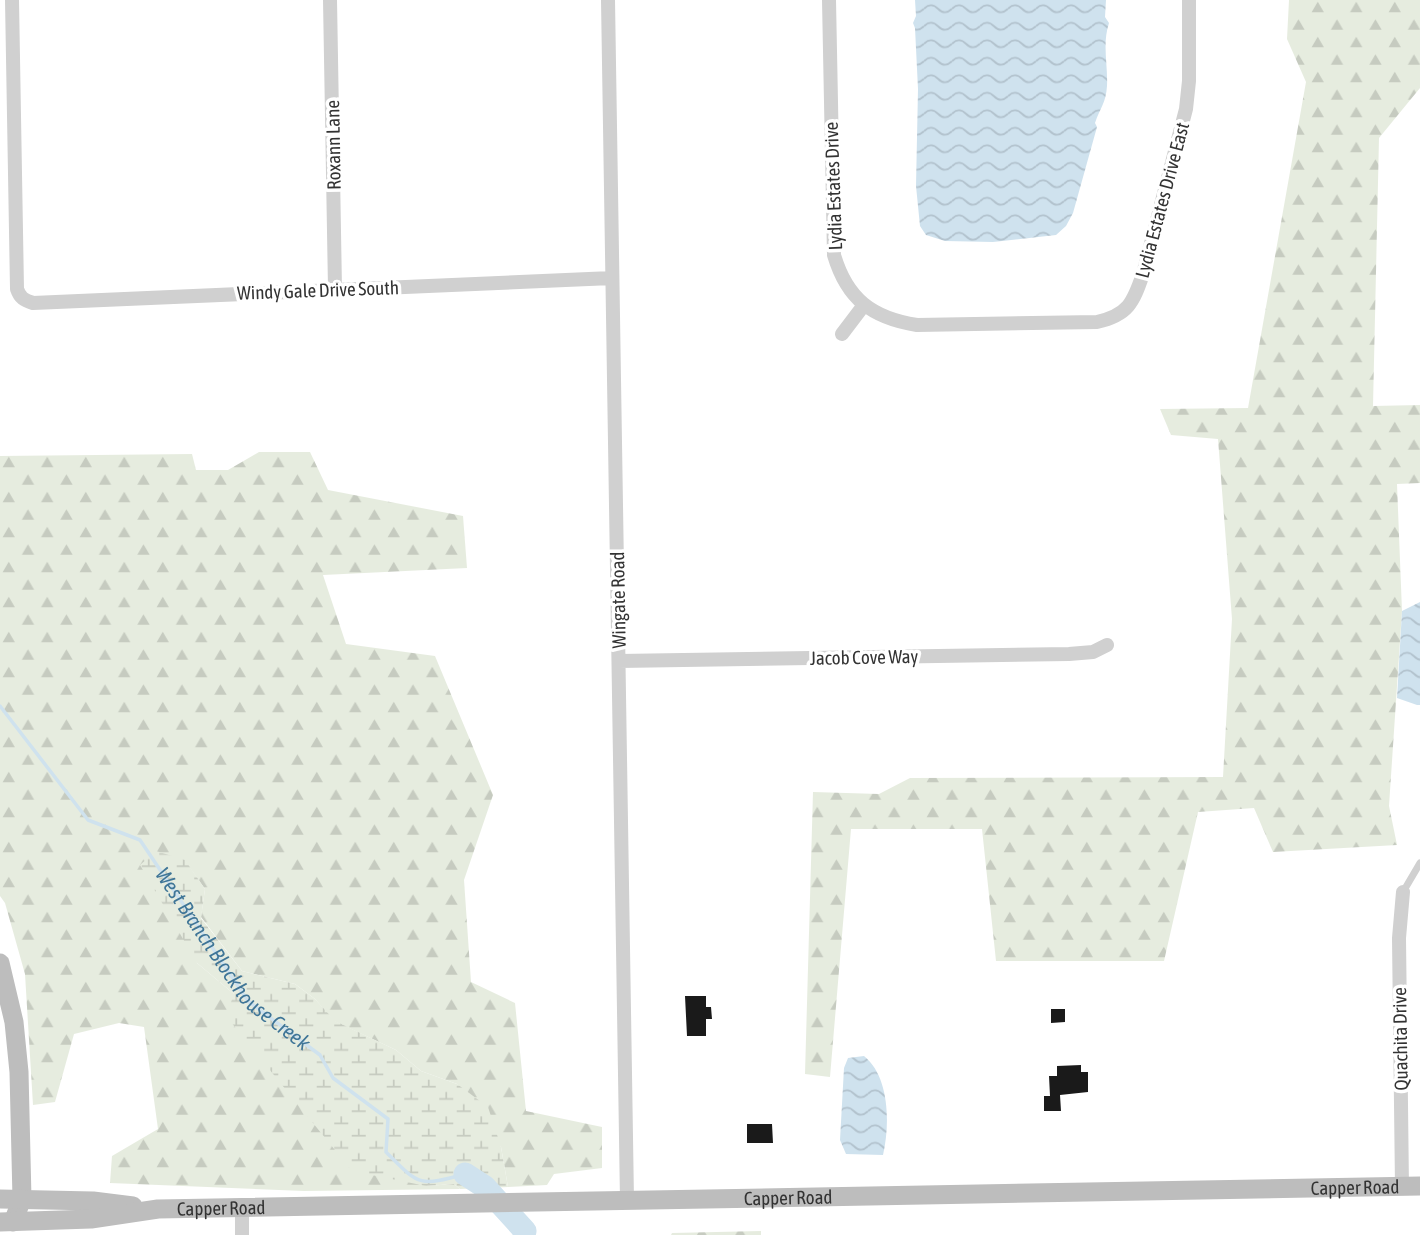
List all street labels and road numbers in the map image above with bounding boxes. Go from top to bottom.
street label: Roxann Lane [321,100,345,190]
street label: Lydia Estates Drive East [1131,120,1193,280]
street label: Lydia Estates Drive [820,121,846,251]
street label: Windy Gale Drive South [237,276,399,304]
street label: Wingate Road [606,551,630,649]
street label: Jacob Cove Way [810,645,919,669]
street label: Quachita Drive [1388,987,1412,1091]
street label: Capper Road [1311,1175,1400,1199]
street label: Capper Road [744,1186,833,1209]
street label: Capper Road [177,1196,266,1220]

